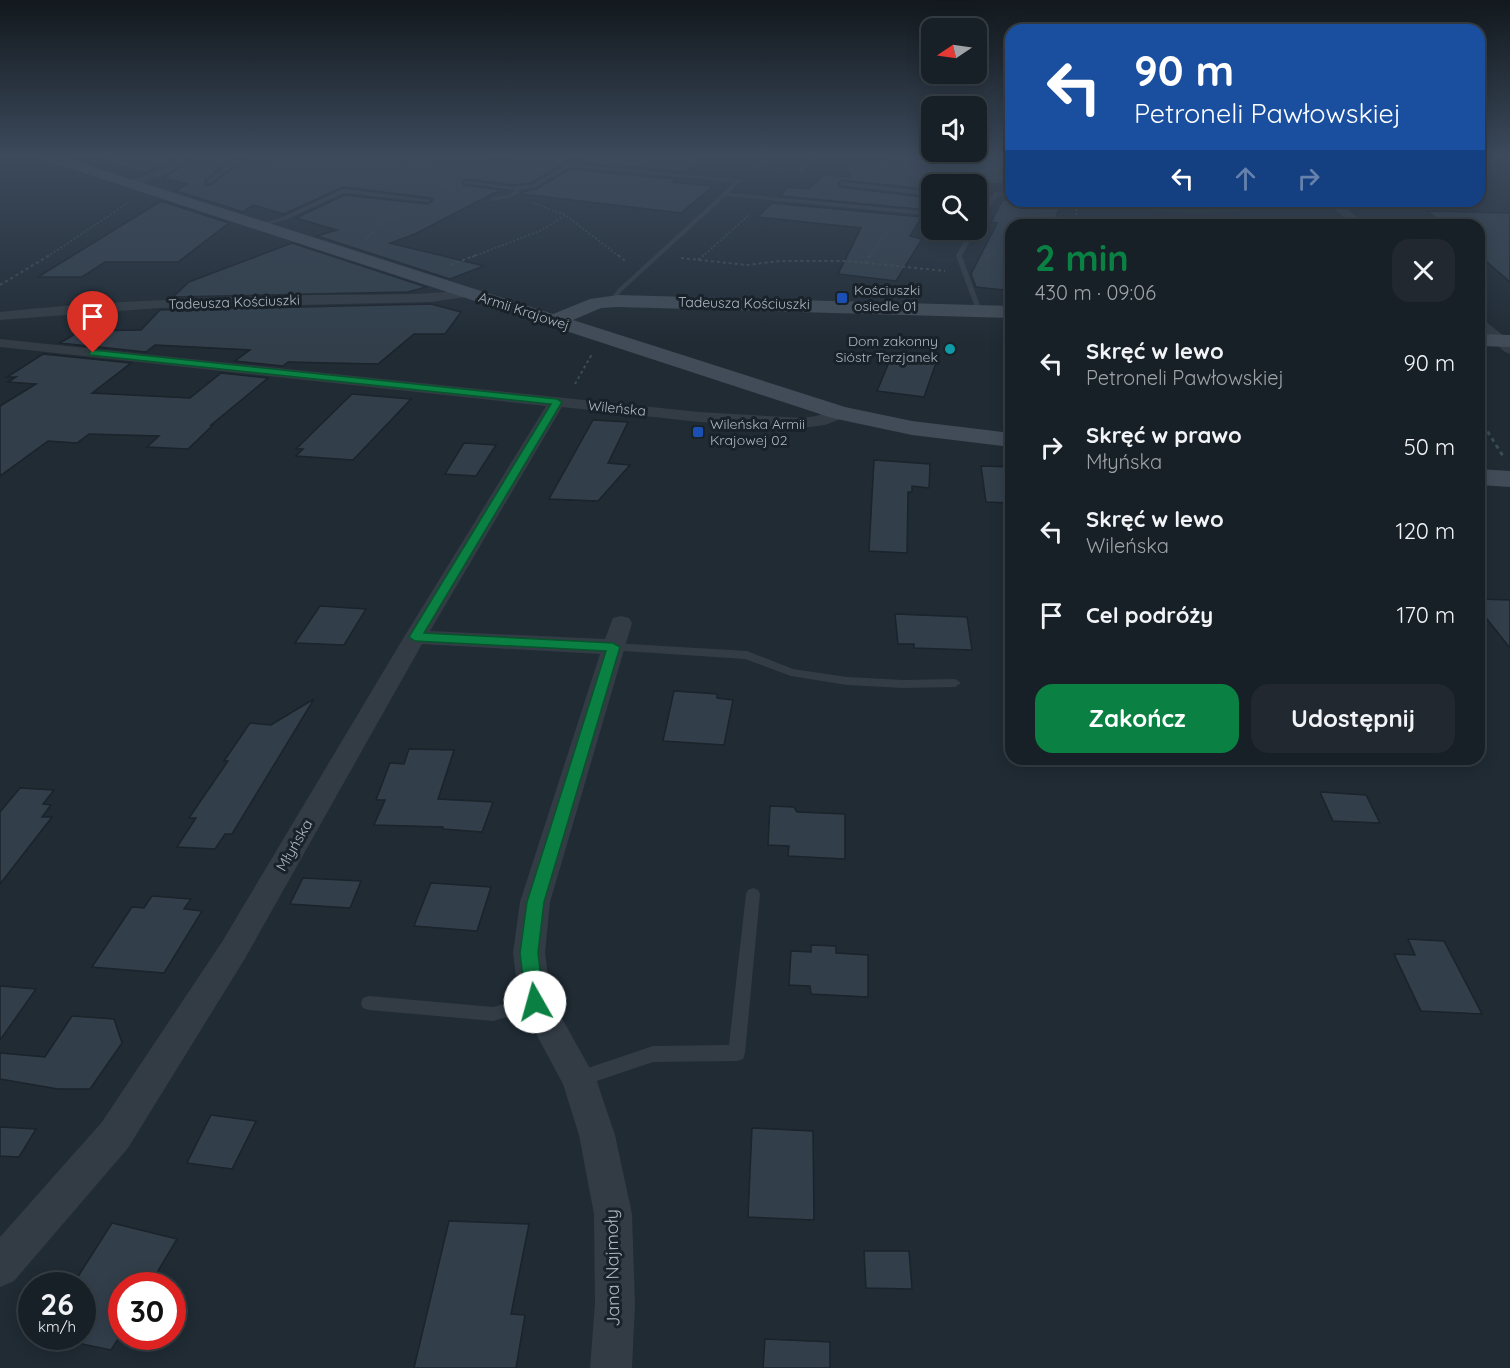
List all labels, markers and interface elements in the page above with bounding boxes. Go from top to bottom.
north arrow [921,18,987,84]
map controls [921,18,987,240]
text: 90 m [1134,44,1234,97]
icon: left [1035,48,1113,126]
button: sound [921,96,987,162]
text: Petroneli Pawłowskiej [1134,96,1401,130]
icon: left [1166,162,1199,195]
icon: ahead [1229,162,1262,195]
icon: right [1292,162,1325,195]
button: search [921,174,987,240]
text: 2 min [1035,235,1129,280]
button: close [1392,239,1455,302]
text: 430 m · 09:06 [1035,280,1156,305]
place label: Kościuszki osiedle 01 [854,281,920,315]
street label: Armii Krajowej [476,288,572,334]
pin [67,291,118,353]
street label: Tadeusza Kościuszki [168,291,300,313]
marker: Kościuszki osiedle 01 [835,291,849,305]
street label: Tadeusza Kościuszki [678,293,810,313]
icon: arrive [76,300,109,333]
place label: Dom zakonny Sióstr Terzjanek [836,332,938,366]
text: Skręć w lewo [1086,337,1224,365]
marker: Dom zakonny Sióstr Terzjanek [943,342,957,356]
icon: left [1035,347,1068,380]
text: 90 m [1404,349,1455,377]
text: Petroneli Pawłowskiej [1086,365,1284,390]
street label: Wileńska [587,396,647,420]
place label: Wileńska Armii Krajowej 02 [710,415,805,449]
text: Skręć w prawo [1086,421,1242,449]
marker: Wileńska Armii Krajowej 02 [691,425,705,439]
icon: right [1035,431,1068,464]
text: 50 m [1404,433,1455,461]
text: Młyńska [1086,449,1162,474]
text: Skręć w lewo [1086,505,1224,533]
icon: left [1035,515,1068,548]
text: 120 m [1396,517,1455,545]
text: Wileńska [1086,533,1169,558]
icon: arrive [1035,599,1068,632]
text: Cel podróży [1086,601,1213,629]
text: 170 m [1396,601,1455,629]
button: Zakończ [1035,684,1239,753]
button: Udostępnij [1251,684,1455,753]
street label: Młyńska [271,816,317,874]
position arrow [503,970,567,1034]
street label: Jana Najmoły [599,1209,625,1327]
speed limit sign: 30 [108,1272,186,1350]
text: 26 [40,1285,74,1323]
text: km/h [38,1317,76,1336]

